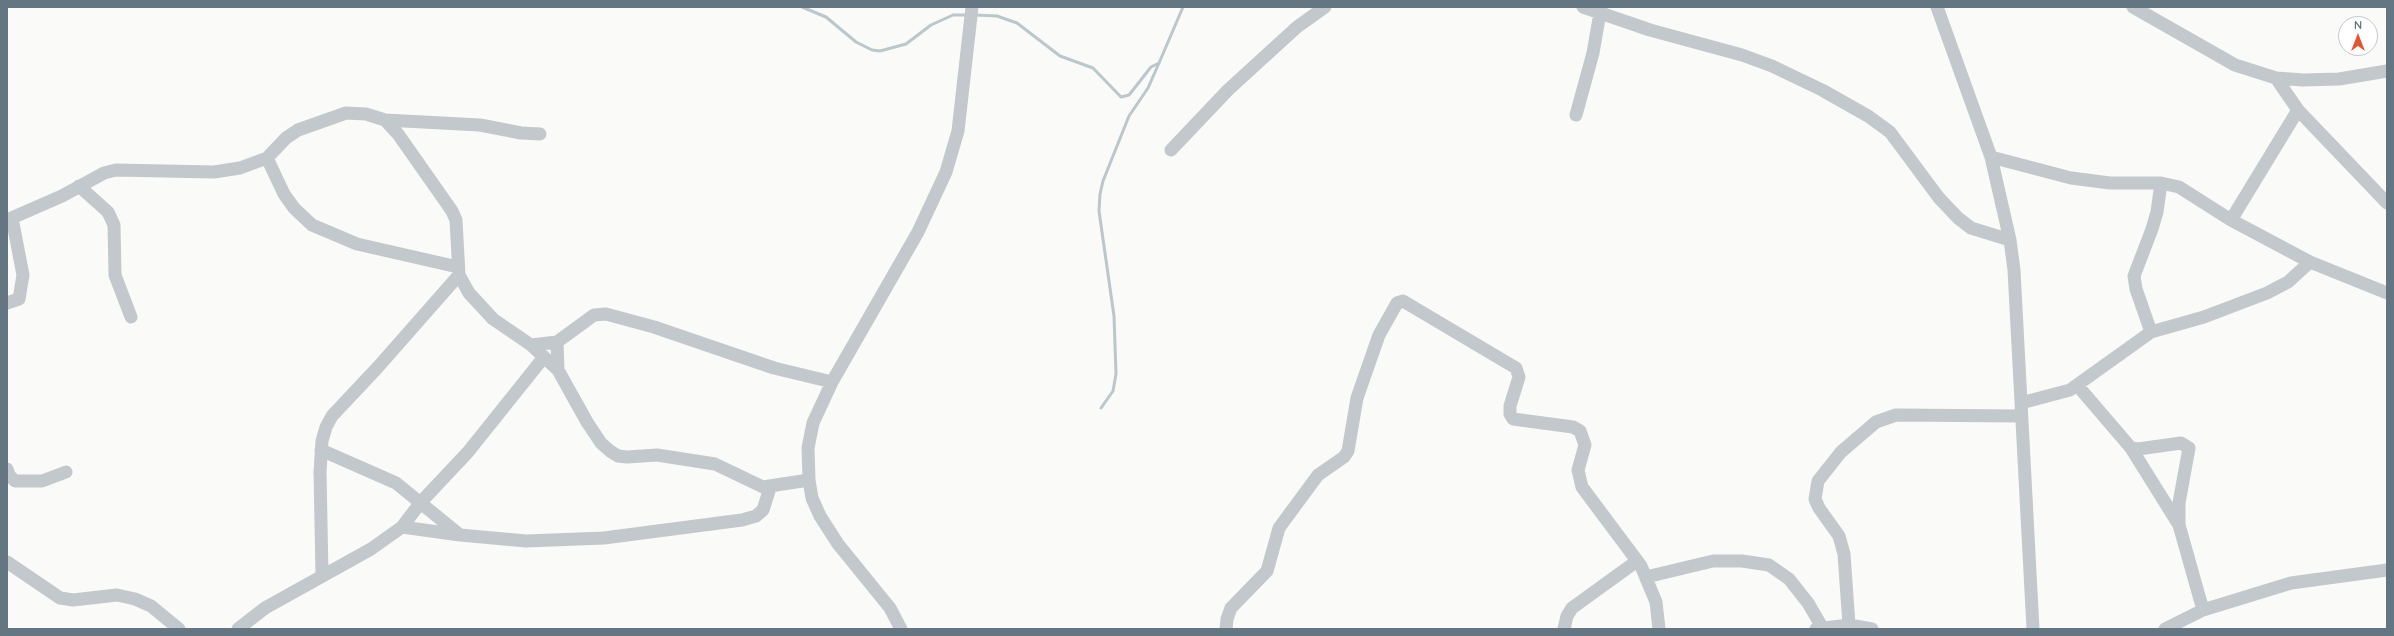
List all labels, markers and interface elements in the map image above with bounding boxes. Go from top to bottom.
north arrow [2338,16,2378,56]
text: N [2354,18,2362,32]

